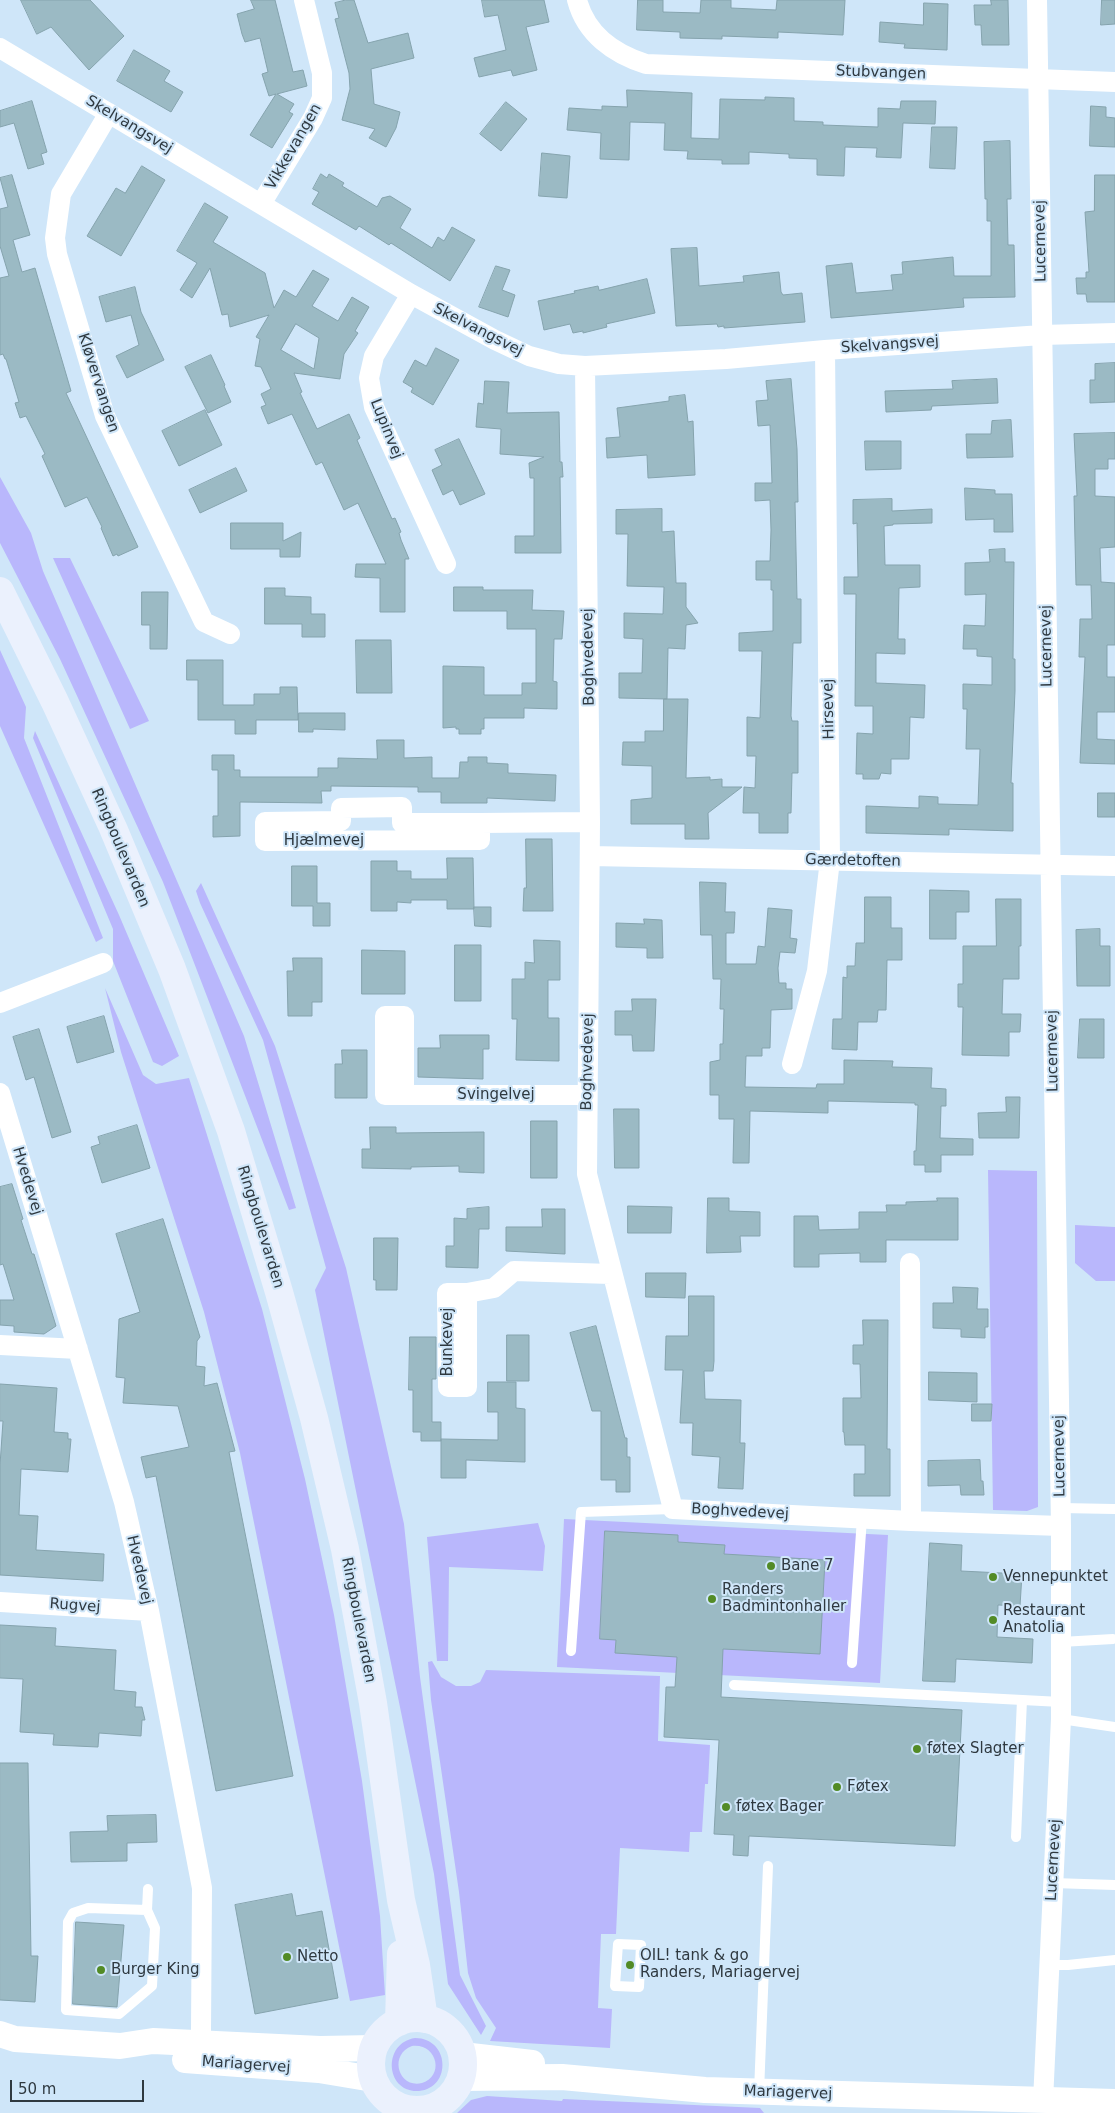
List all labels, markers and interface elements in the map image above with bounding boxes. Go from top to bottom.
street label: Stubvangen [836,62,926,84]
street label: Skelvangsvej [82,92,176,158]
street label: Vikkevangen [262,101,326,193]
street label: Lucernevej [1031,200,1051,282]
street label: Skelvangsvej [430,300,526,360]
street label: Kløvervangen [73,331,123,435]
street label: Skelvangsvej [840,333,940,357]
street label: Lupinvej [366,396,406,462]
street label: Lucernevej [1037,605,1057,687]
street label: Boghvedevej [579,608,599,706]
street label: Hirsevej [819,678,839,740]
street label: Ringboulevarden [87,786,153,910]
street label: Hjælmevej [284,832,364,850]
street label: Gærdetoften [805,851,901,871]
street label: Lucernevej [1043,1010,1063,1092]
street label: Boghvedevej [578,1013,598,1111]
street label: Svingelvej [457,1086,535,1104]
street label: Hvedevej [8,1145,46,1217]
street label: Ringboulevarden [233,1163,287,1291]
street label: Bunkevej [439,1308,457,1376]
street label: Lucernevej [1050,1415,1070,1497]
street label: Boghvedevej [691,1500,789,1524]
street label: Hvedevej [122,1534,156,1606]
street label: Ringboulevarden [337,1556,379,1684]
place label: Bane 7 [781,1557,834,1575]
marker: Bane 7 [765,1560,777,1572]
place label: Vennepunktet [1003,1568,1108,1586]
marker: Vennepunktet [987,1571,999,1583]
place label: Randers Badmintonhaller [722,1581,846,1616]
marker: Randers Badmintonhaller [706,1593,718,1605]
street label: Rugvej [49,1595,101,1617]
place label: Restaurant Anatolia [1003,1602,1085,1637]
marker: Restaurant Anatolia [987,1614,999,1626]
place label: føtex Slagter [927,1740,1024,1758]
marker: føtex Slagter [911,1743,923,1755]
place label: Føtex [847,1778,889,1796]
marker: Føtex [831,1781,843,1793]
place label: føtex Bager [736,1798,823,1816]
marker: føtex Bager [720,1801,732,1813]
street label: Lucernevej [1043,1819,1065,1901]
place label: OIL! tank & go Randers, Mariagervej [640,1947,800,1982]
place label: Netto [297,1948,338,1966]
marker: Netto [281,1951,293,1963]
marker: OIL! tank & go Randers, Mariagervej [624,1959,636,1971]
place label: Burger King [111,1961,199,1979]
marker: Burger King [95,1964,107,1976]
street label: Mariagervej [201,2053,291,2077]
scale bar [12,2070,146,2102]
text: 50 m [18,2080,56,2098]
street label: Mariagervej [743,2082,833,2104]

